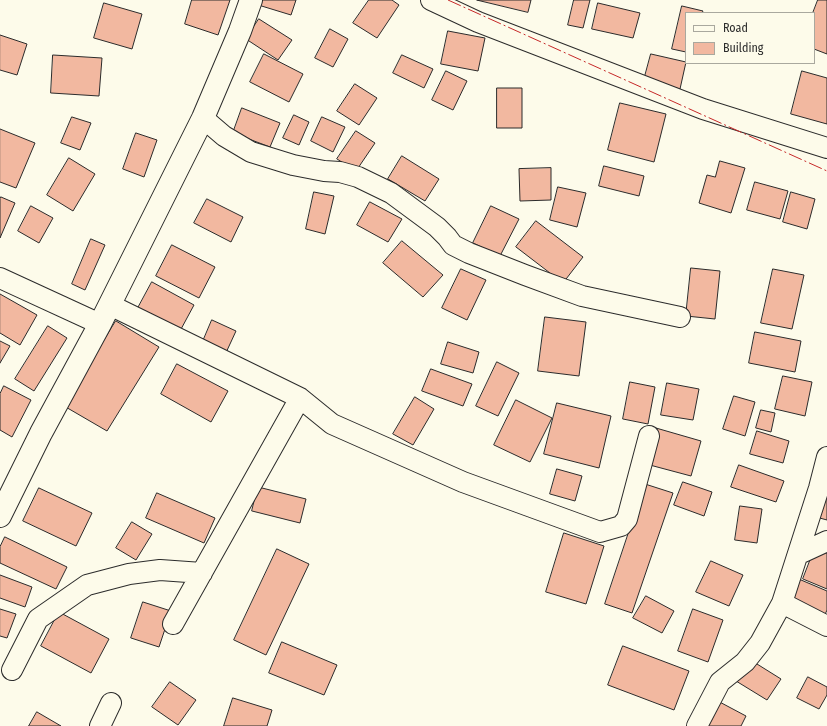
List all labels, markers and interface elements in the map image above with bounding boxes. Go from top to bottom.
legend [685,12,815,64]
text: Road [723,21,748,35]
text: Building [723,41,763,55]

